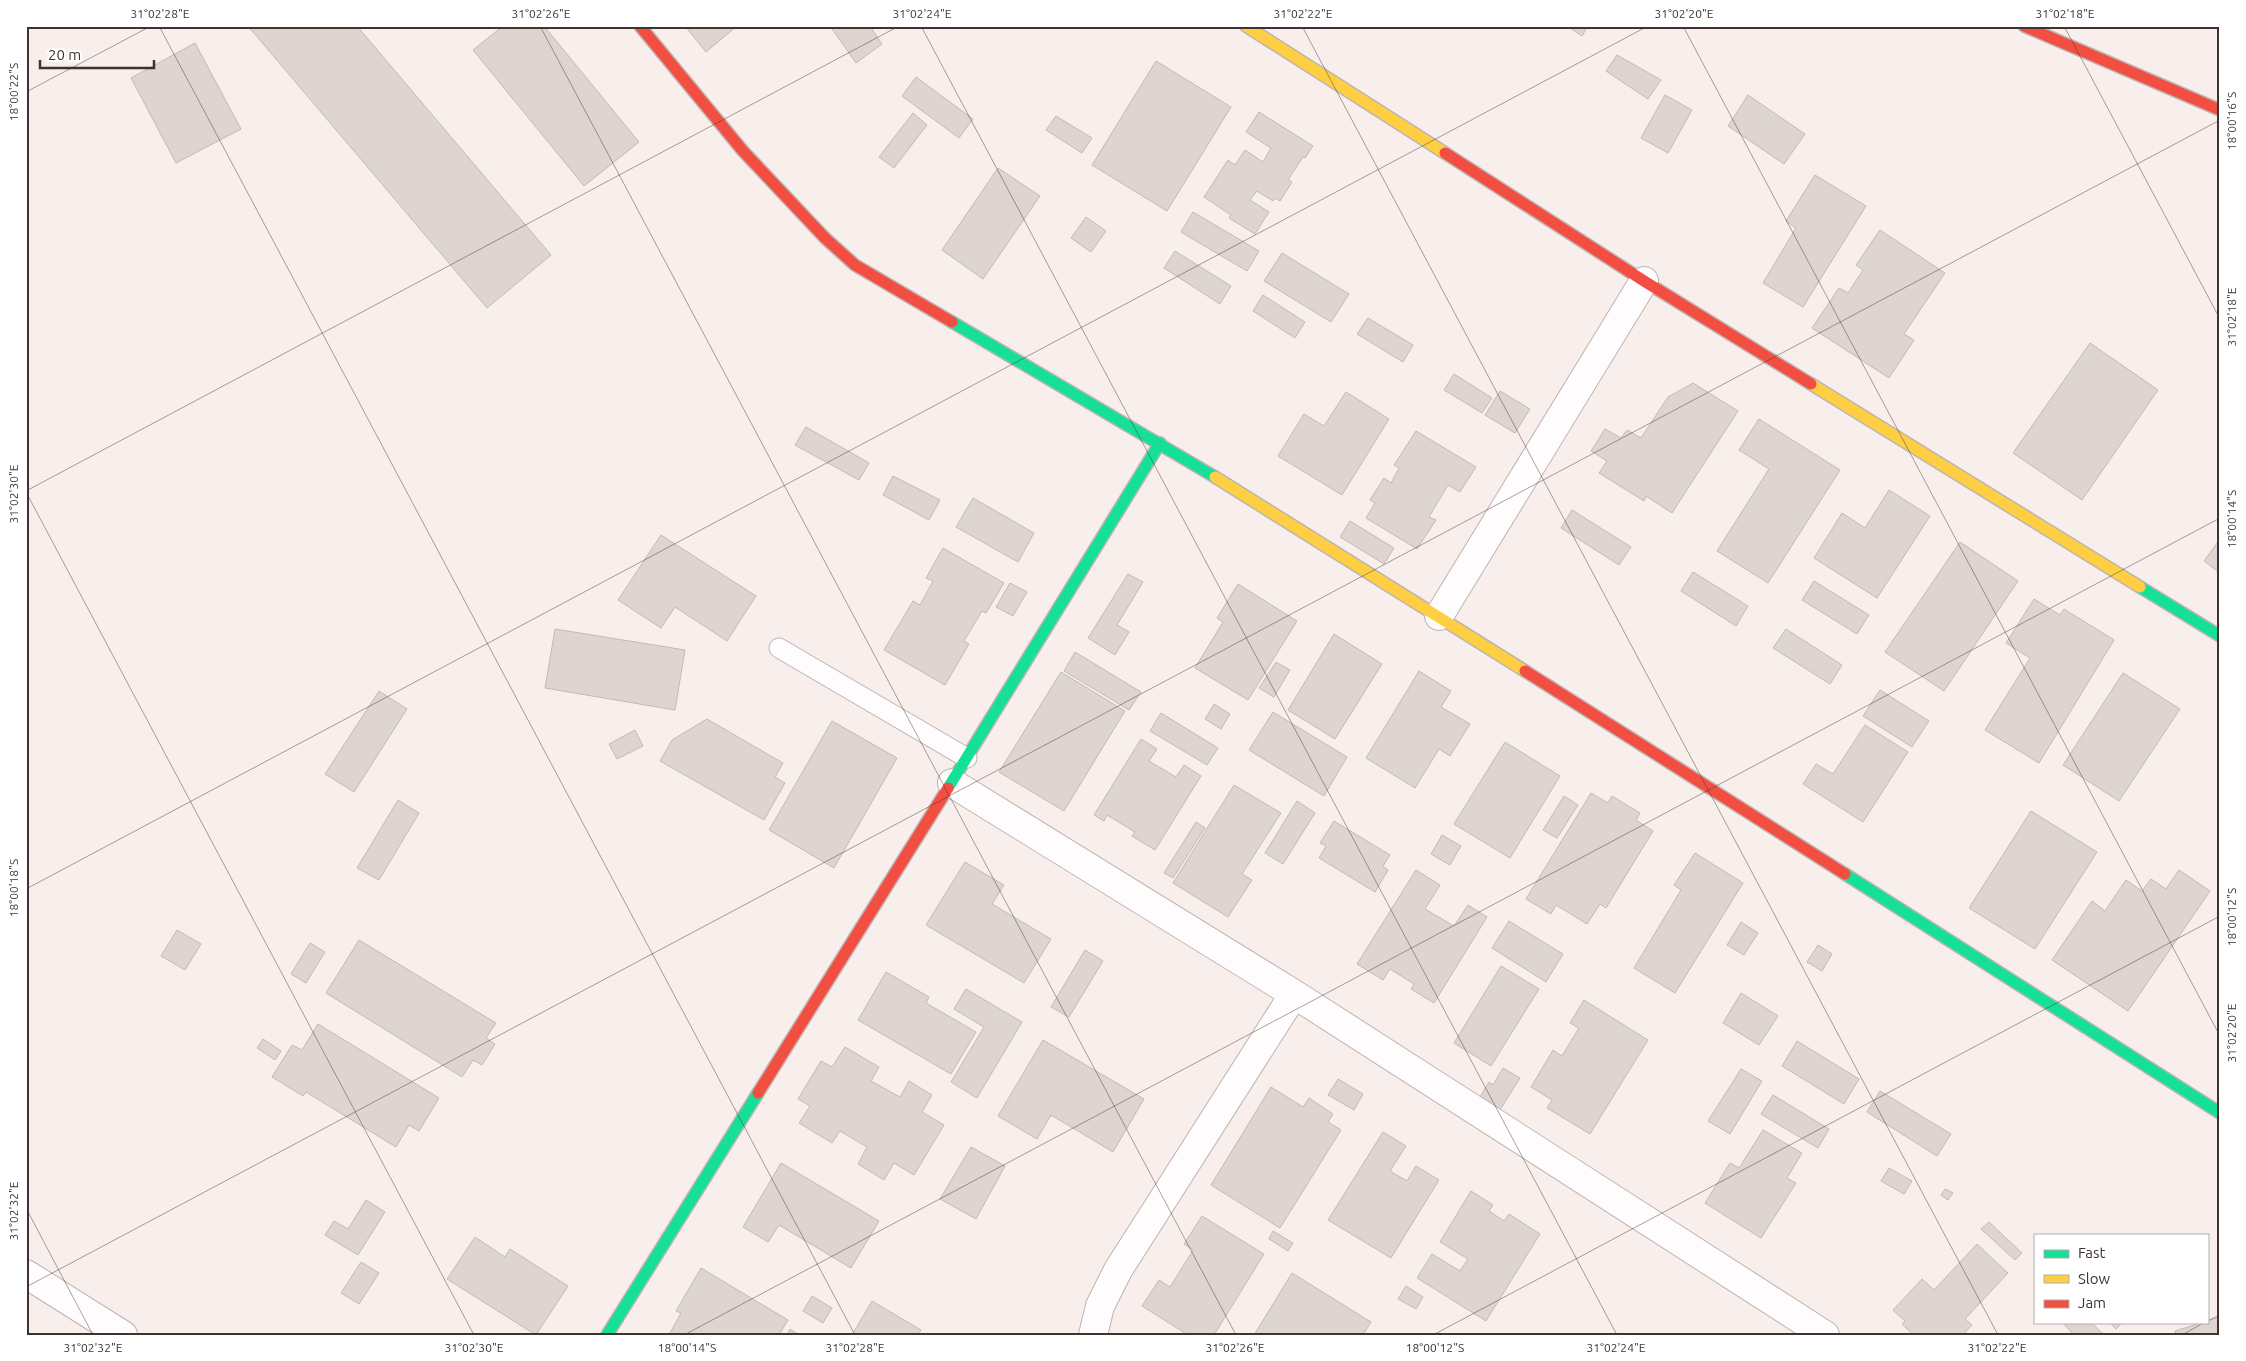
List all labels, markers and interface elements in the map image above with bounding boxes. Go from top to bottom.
text: 31°02'28"E [131,7,190,20]
text: 31°02'26"E [512,7,571,20]
text: 31°02'24"E [893,7,952,20]
text: 31°02'22"E [1274,7,1333,20]
text: 31°02'20"E [1655,7,1714,20]
text: 31°02'18"E [2036,7,2095,20]
scale bar [40,38,154,70]
text: 20 m [48,46,81,63]
text: 18°00'22"S [7,63,20,121]
text: 18°00'16"S [2225,92,2238,150]
text: 31°02'18"E [2225,287,2238,346]
text: 31°02'30"E [7,464,20,523]
text: 18°00'14"S [2225,490,2238,548]
text: 18°00'18"S [7,859,20,917]
text: 18°00'12"S [2225,888,2238,946]
text: 31°02'20"E [2225,1003,2238,1062]
text: 31°02'32"E [7,1181,20,1240]
legend [2034,1234,2208,1324]
text: Fast [2078,1244,2106,1261]
text: Slow [2078,1270,2111,1287]
text: Jam [2078,1294,2106,1311]
text: 31°02'32"E [64,1341,123,1354]
text: 31°02'30"E [445,1341,504,1354]
text: 18°00'14"S [658,1341,716,1354]
text: 31°02'28"E [826,1341,885,1354]
text: 31°02'26"E [1206,1341,1265,1354]
text: 18°00'12"S [1406,1341,1464,1354]
text: 31°02'24"E [1587,1341,1646,1354]
text: 31°02'22"E [1968,1341,2027,1354]

